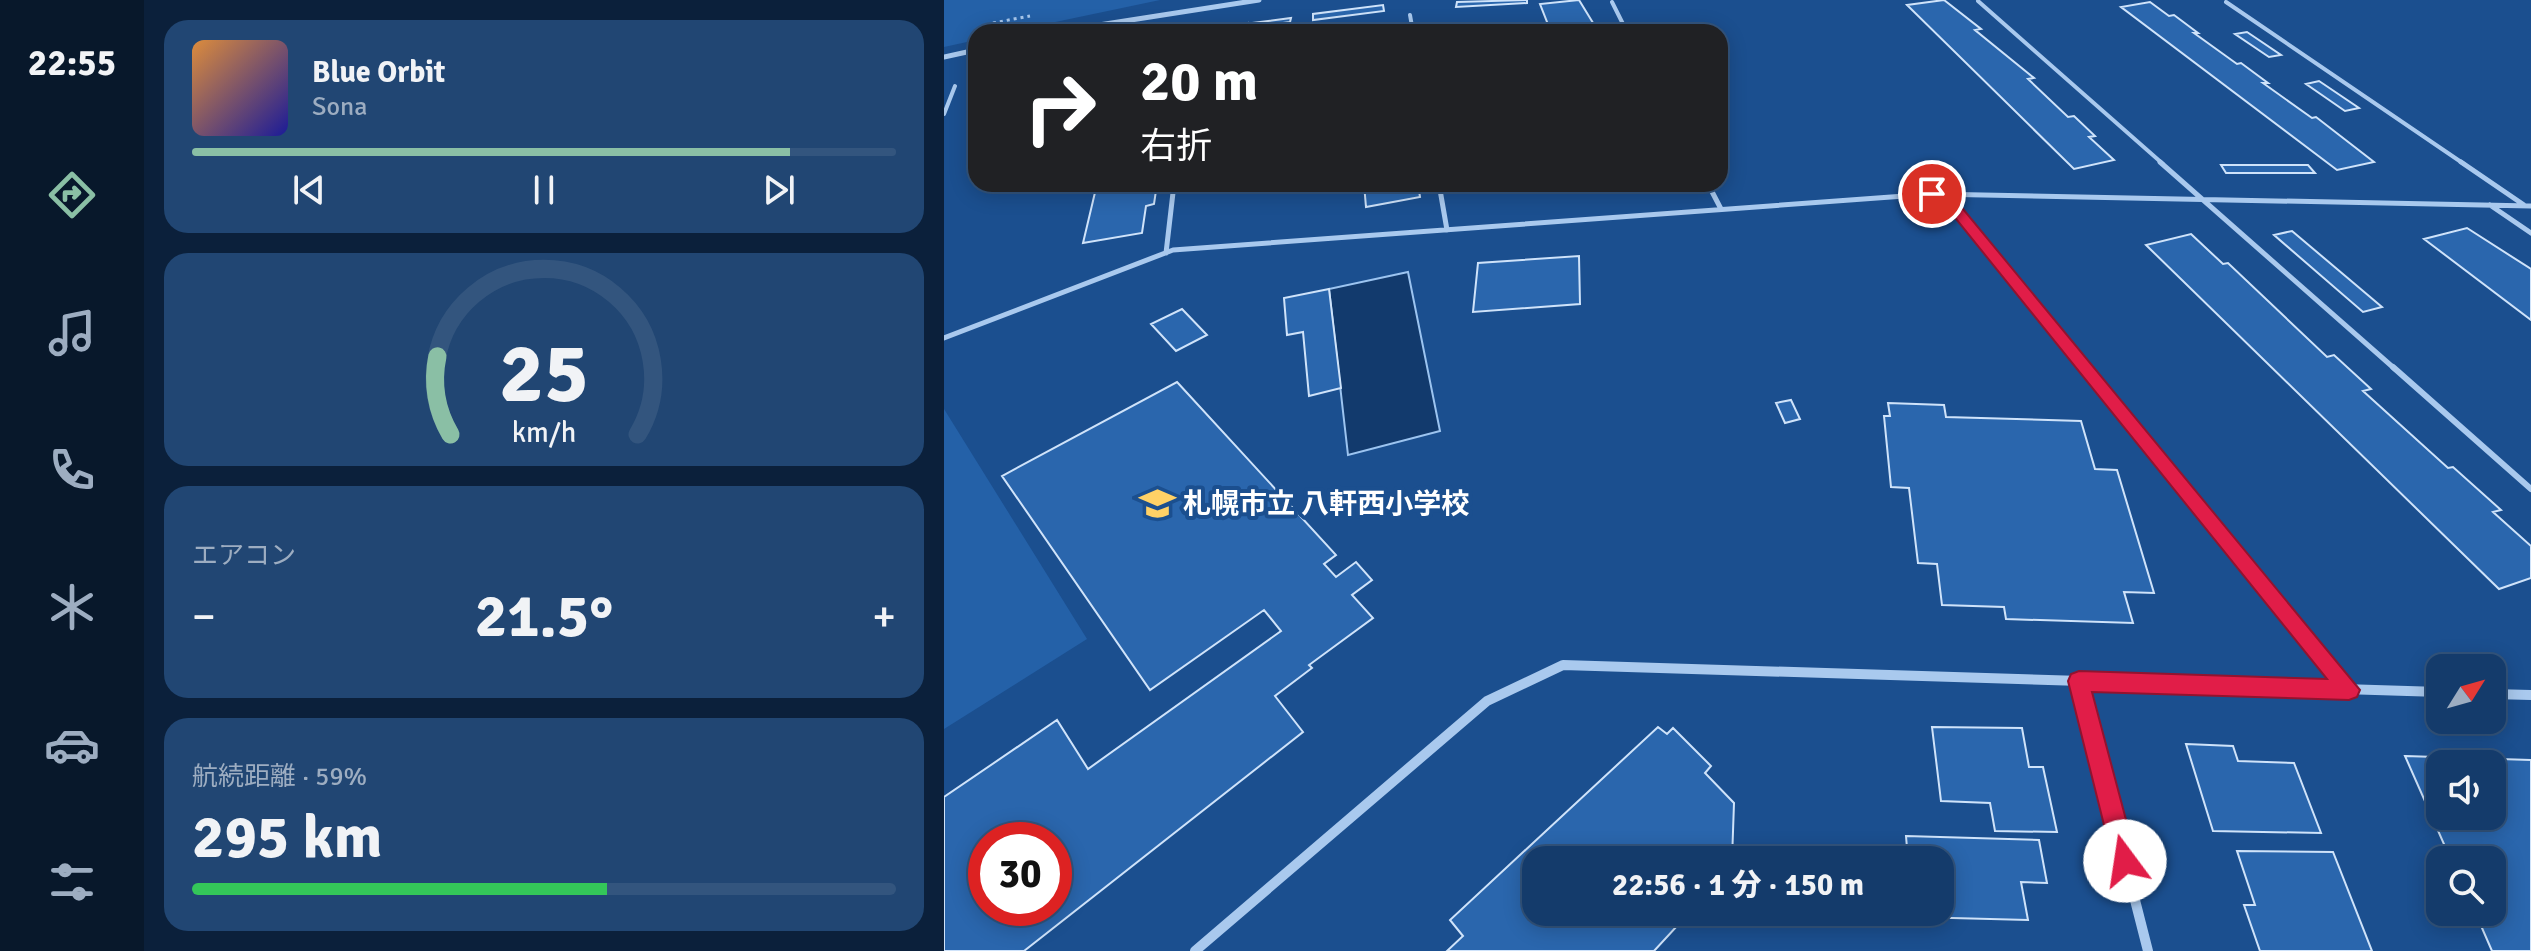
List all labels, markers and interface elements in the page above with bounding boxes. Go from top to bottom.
text: 22:55 [28,41,116,86]
text: 20 m [1140,47,1258,116]
text: Blue Orbit [312,54,445,91]
icon: right [1008,56,1112,160]
text: Sona [312,91,367,123]
text: 右折 [1140,124,1212,169]
pin [1898,160,1966,228]
icon: directions [44,167,100,223]
icon: previous [287,168,331,212]
icon: pause [522,168,566,212]
icon: next [757,168,801,212]
icon: arrive [1910,172,1954,216]
icon: music [44,305,100,361]
text: 25 [499,323,589,425]
text: km/h [512,415,576,450]
icon: phone [44,442,100,498]
school or university icon: 札幌市立 八軒西小学校 [1138,484,1176,522]
place label: 札幌市立 八軒西小学校 [1183,487,1469,521]
text: エアコン [192,540,296,572]
icon: climate [44,579,100,635]
text: 21.5° [475,580,613,654]
text: − [192,590,216,644]
text: + [872,590,896,644]
north arrow [2426,654,2506,734]
map controls [2426,654,2506,926]
icon: car [44,717,100,773]
button: sound [2426,750,2506,830]
text: 航続距離 · 59% [192,761,367,793]
text: 295 km [192,801,382,875]
position arrow [2083,819,2167,903]
speed limit sign: 30 [968,822,1072,926]
button: search [2426,846,2506,926]
icon: filters [44,854,100,910]
text: 22:56 · 1 分 · 150 m [1612,867,1864,904]

